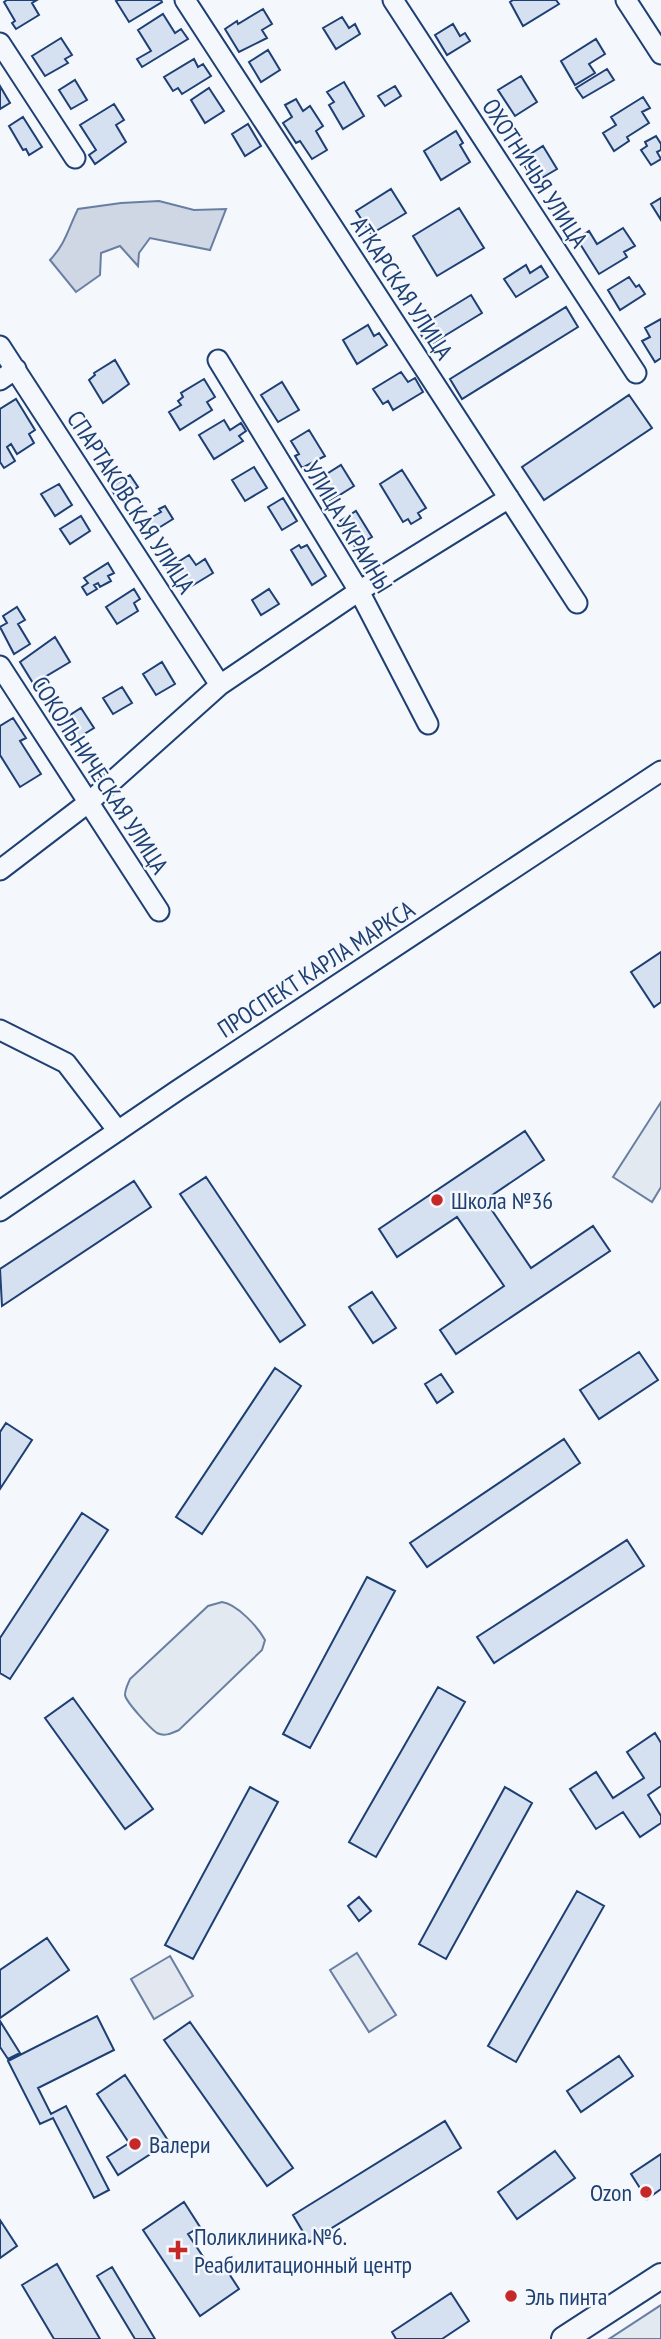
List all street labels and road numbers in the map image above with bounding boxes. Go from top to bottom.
street label: ОХОТНИЧЬЯ УЛИЦА [475,93,595,254]
street label: АТКАРСКАЯ УЛИЦА [344,211,460,366]
street label: СПАРТАКОВСКАЯ УЛИЦА [60,405,202,600]
street label: УЛИЦА УКРАИНЫ [297,455,399,599]
street label: СОКОЛЬНИЧЕСКАЯ УЛИЦА [25,671,176,880]
street label: ПРОСПЕКТ КАРЛА МАРКСА [212,893,421,1044]

